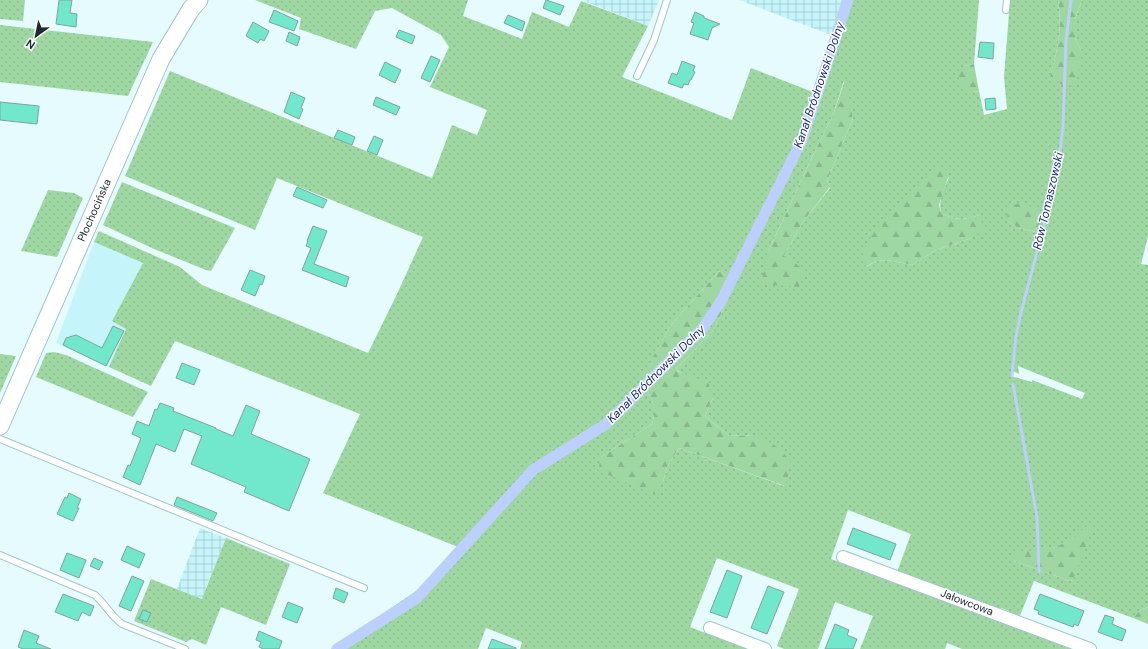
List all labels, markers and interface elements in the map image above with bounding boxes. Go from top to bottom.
north arrow [16,16,56,56]
water label: Kanał Bródnowski Dolny [790,20,848,150]
text: N [23,36,38,52]
water label: Rów Tomaszowski [1029,150,1067,251]
street label: Płochocińska [74,177,114,243]
water label: Kanał Bródnowski Dolny [604,321,709,426]
street label: Jałowcowa [939,586,995,618]

